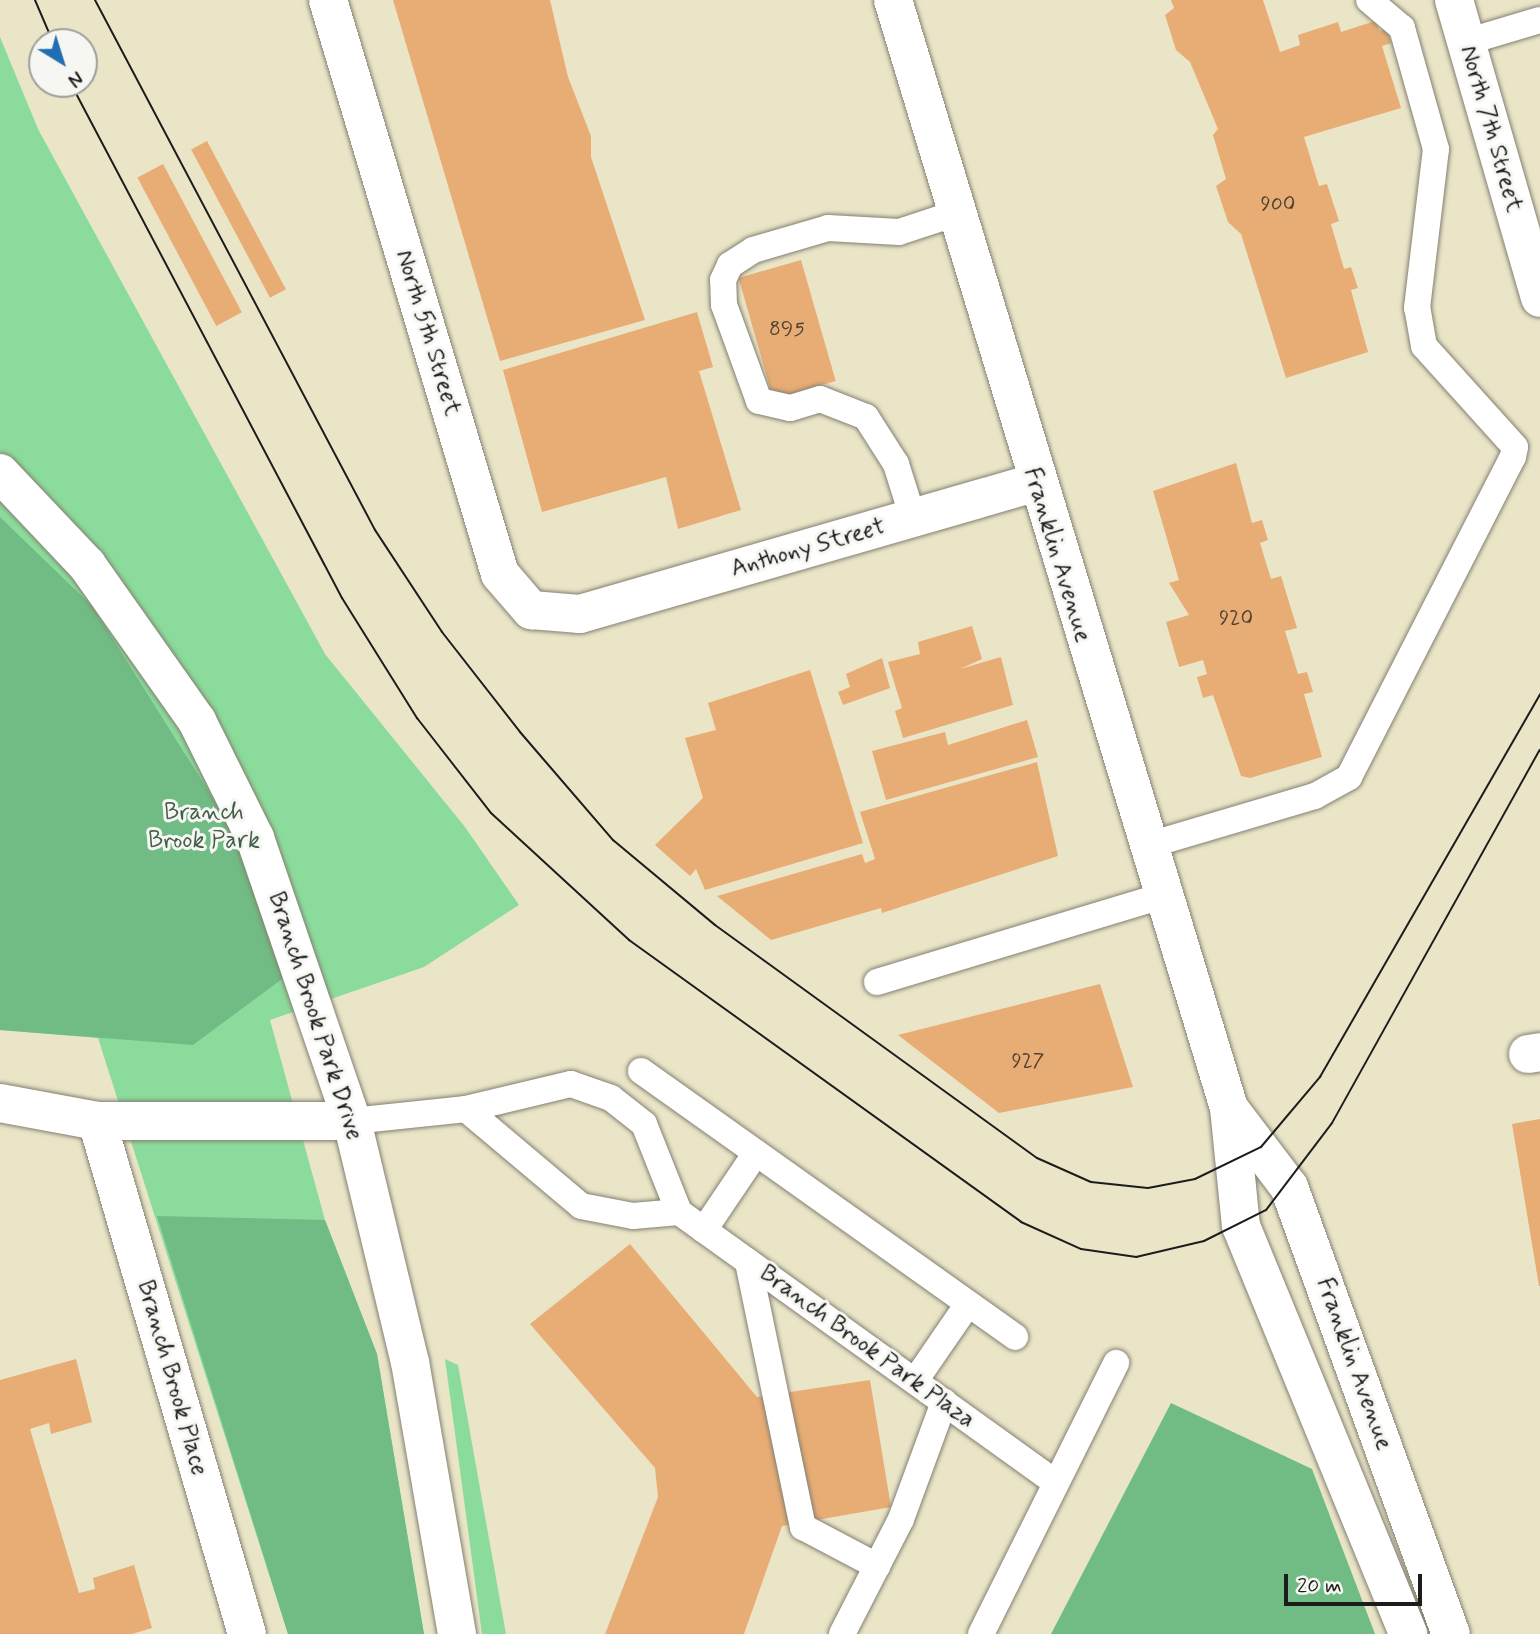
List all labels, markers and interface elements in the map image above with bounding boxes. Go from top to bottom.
north arrow [28,28,98,98]
street label: North 7th Street [1453,42,1529,216]
text: N [62,65,88,92]
house number: 900 [1261,191,1295,217]
street label: North 5th Street [389,247,467,419]
house number: 895 [769,316,805,342]
street label: Franklin Avenue [1018,468,1096,642]
street label: Anthony Street [728,512,888,584]
house number: 920 [1219,605,1253,631]
park label: Branch Brook Park [149,799,259,855]
street label: Branch Brook Park Drive [262,890,368,1142]
house number: 927 [1011,1048,1045,1074]
street label: Branch Brook Park Plaza [753,1259,981,1435]
street label: Branch Brook Place [130,1277,214,1479]
street label: Franklin Avenue [1311,1277,1397,1451]
scale bar [1288,1560,1426,1604]
text: 20 m [1297,1572,1342,1600]

